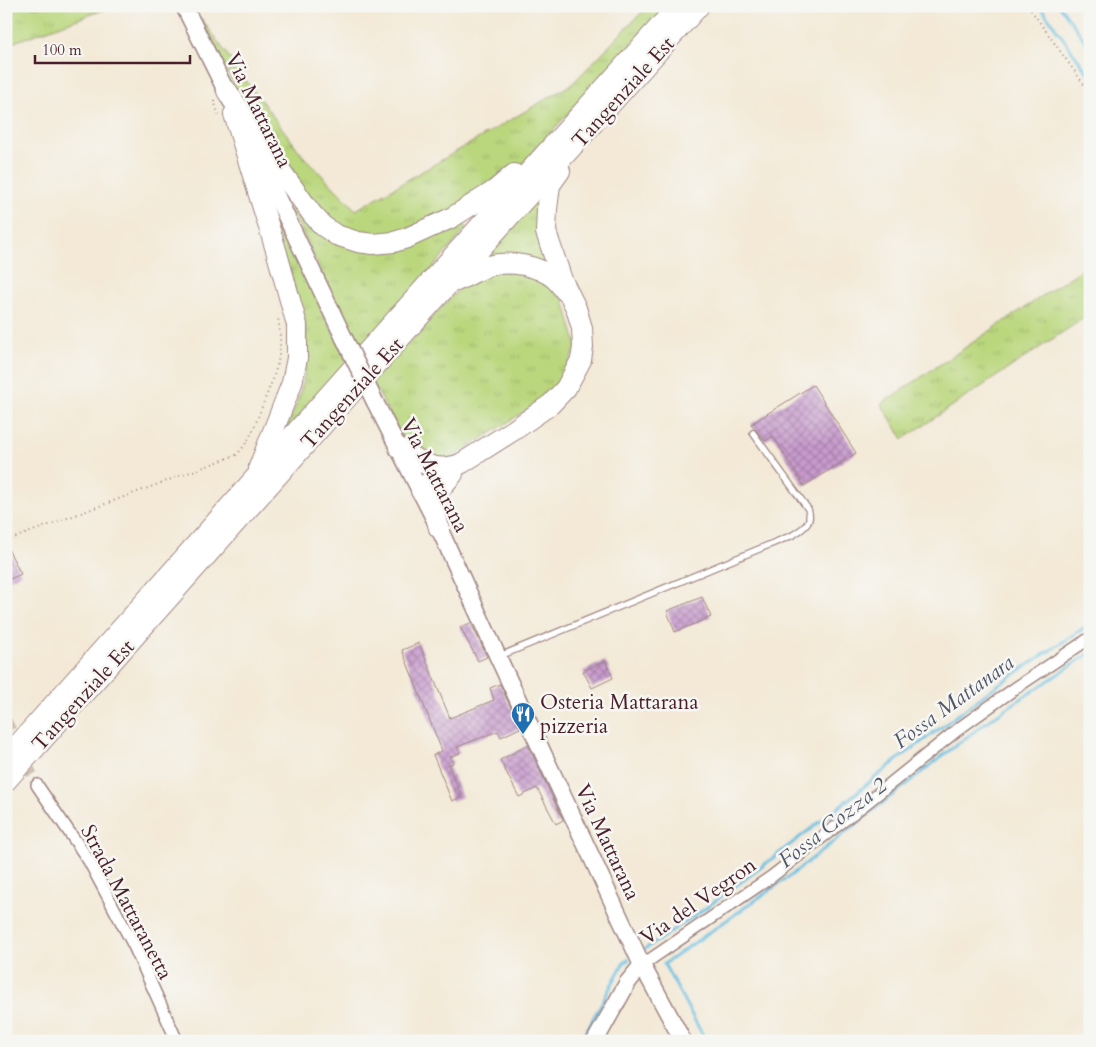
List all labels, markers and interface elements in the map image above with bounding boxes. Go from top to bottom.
street label: Tangenziale Est [565,30,682,154]
scale bar [35,32,190,64]
text: 100 m [42,40,82,60]
street label: Via Mattarana [218,48,299,173]
street label: Tangenziale Est [294,331,411,455]
street label: Via Mattarana [393,413,476,537]
street label: Tangenziale Est [25,633,142,757]
water label: Fossa Mattanara [887,648,1020,756]
place label: Osteria Mattarana pizzeria [540,688,699,741]
restaurant icon: Osteria Mattarana pizzeria [510,701,536,735]
water label: Fossa Cozza 2 [772,770,894,875]
street label: Via Mattarana [568,779,647,905]
street label: Strada Mattaranetta [73,820,180,985]
street label: Via del Vegron [634,851,762,952]

